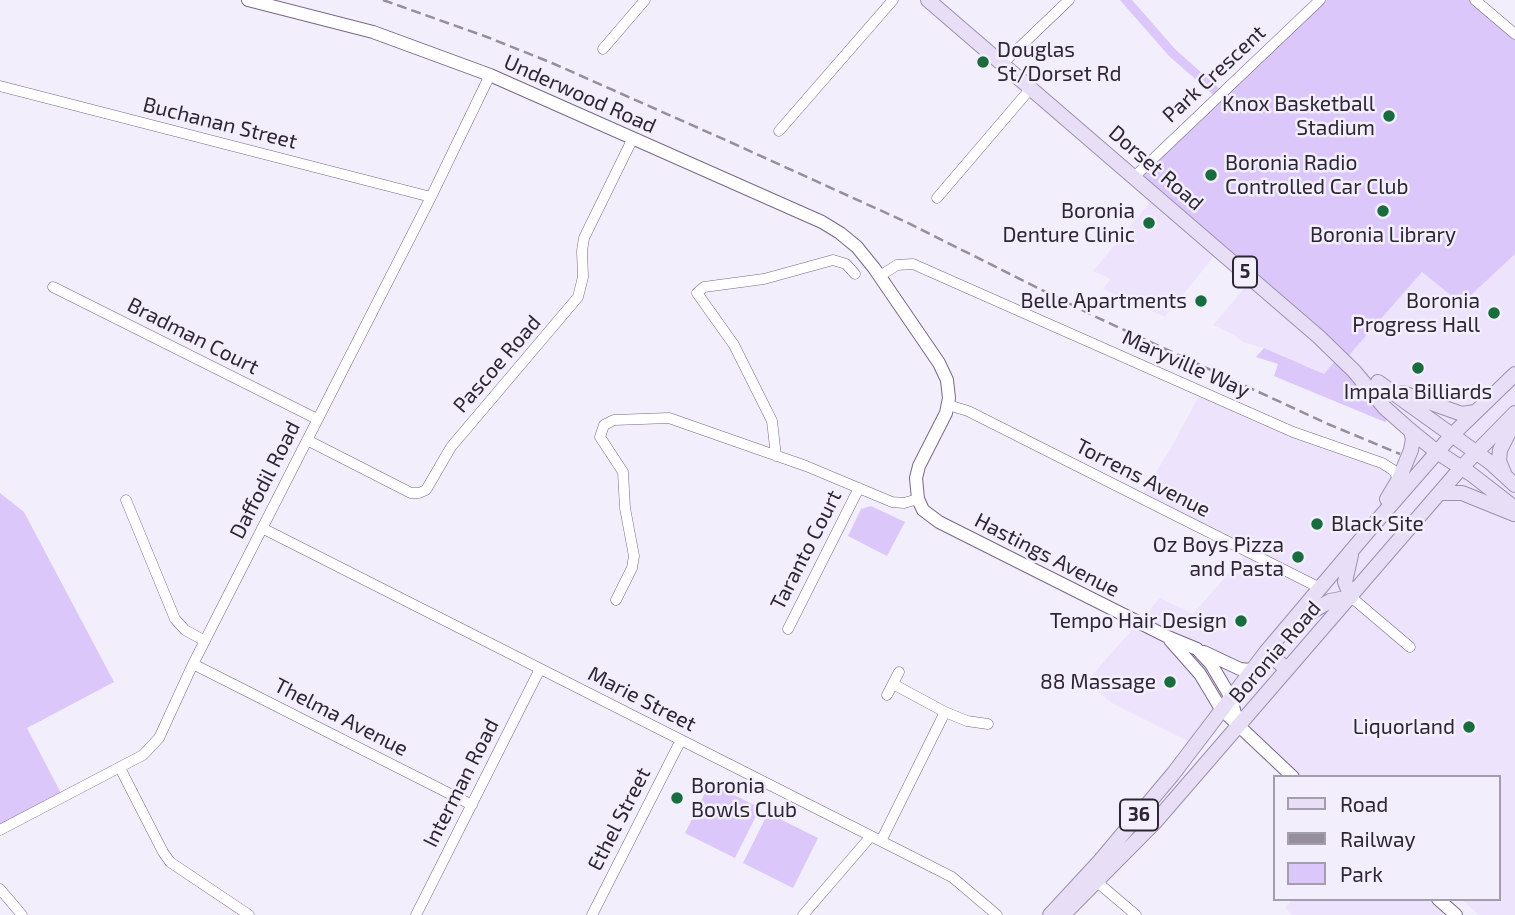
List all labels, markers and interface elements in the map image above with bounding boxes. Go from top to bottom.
street label: Park Crescent [1157,20,1271,128]
place label: Douglas St/Dorset Rd [997,37,1121,87]
street label: Underwood Road [500,49,660,139]
marker: Douglas St/Dorset Rd [975,54,991,70]
place label: Knox Basketball Stadium [1222,91,1375,141]
street label: Buchanan Street [140,92,300,154]
marker: Knox Basketball Stadium [1381,108,1397,124]
street label: Dorset Road [1103,120,1209,216]
place label: Boronia Radio Controlled Car Club [1225,150,1408,200]
marker: Boronia Radio Controlled Car Club [1203,167,1219,183]
place label: Boronia Denture Clinic [1002,198,1135,248]
marker: Boronia Library [1375,203,1391,219]
marker: Boronia Denture Clinic [1141,215,1157,231]
place label: Boronia Library [1310,222,1456,248]
road number: 5 [1233,256,1257,288]
place label: Belle Apartments [1021,288,1187,314]
place label: Boronia Progress Hall [1352,288,1480,338]
street label: Bradman Court [123,292,263,380]
marker: Belle Apartments [1193,293,1209,309]
marker: Boronia Progress Hall [1486,305,1502,321]
street label: Pascoe Road [448,310,546,418]
street label: Maryville Way [1119,325,1253,403]
marker: Impala Billiards [1410,360,1426,376]
place label: Impala Billiards [1344,379,1492,405]
street label: Daffodil Road [225,417,305,543]
street label: Torrens Avenue [1072,433,1214,523]
street label: Taranto Court [765,486,847,614]
street label: Hastings Avenue [970,508,1124,602]
place label: Black Site [1331,511,1424,537]
marker: Black Site [1309,516,1325,532]
place label: Oz Boys Pizza and Pasta [1153,532,1284,582]
marker: Oz Boys Pizza and Pasta [1290,549,1306,565]
street label: Boronia Road [1224,596,1326,708]
place label: Tempo Hair Design [1050,608,1227,634]
marker: Tempo Hair Design [1233,613,1249,629]
street label: Marie Street [584,661,700,737]
place label: 88 Massage [1040,669,1156,695]
street label: Thelma Avenue [270,672,412,762]
marker: 88 Massage [1162,674,1178,690]
place label: Liquorland [1353,714,1455,740]
street label: Interman Road [418,715,504,851]
marker: Liquorland [1461,719,1477,735]
street label: Ethel Street [582,763,656,875]
place label: Boronia Bowls Club [691,773,797,823]
legend [1274,775,1501,901]
marker: Boronia Bowls Club [669,790,685,806]
text: Road [1340,791,1388,816]
road number: 36 [1120,800,1158,830]
text: Railway [1340,826,1416,851]
text: Park [1340,861,1383,886]

